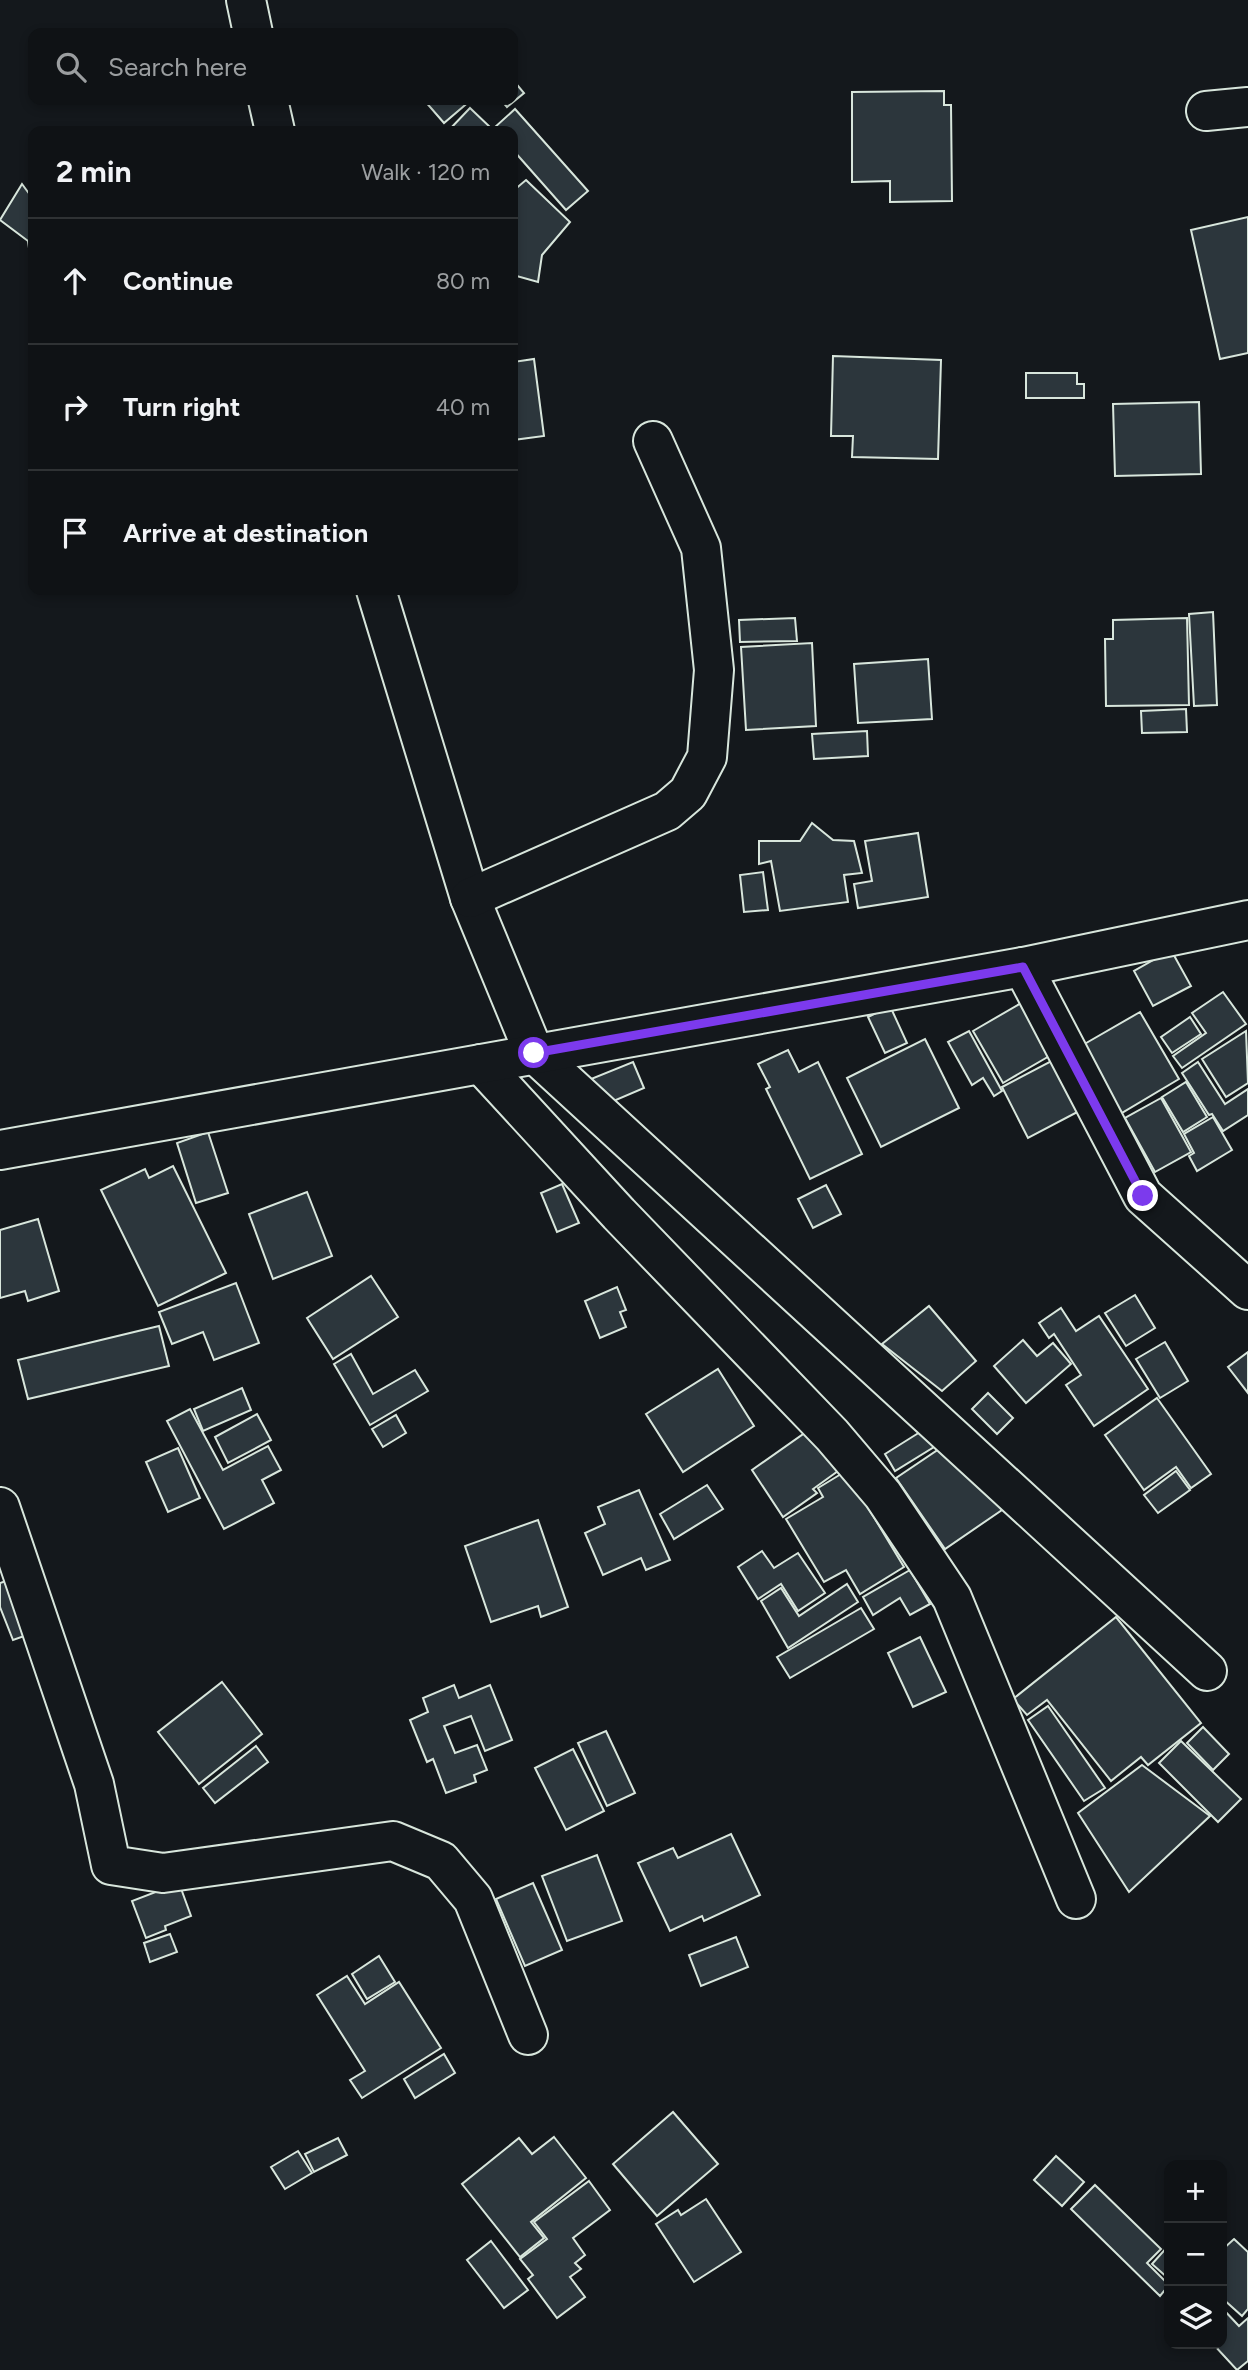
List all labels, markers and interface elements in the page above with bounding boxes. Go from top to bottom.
search box [28,28,518,105]
icon: search [52,48,90,86]
text: Search here [108,51,247,83]
text: 2 min [56,153,132,190]
text: Walk · 120 m [361,158,490,186]
icon: ahead [56,262,94,300]
text: Continue [123,265,233,297]
text: 80 m [436,267,490,295]
icon: right [56,388,94,426]
text: Turn right [123,391,240,423]
text: 40 m [436,393,490,421]
icon: arrive [56,514,94,552]
text: Arrive at destination [123,517,368,549]
route start [518,1037,549,1068]
route end [1127,1180,1158,1211]
map controls [1164,2160,1227,2349]
button: + [1164,2160,1227,2223]
button: − [1164,2223,1227,2286]
button: layers [1164,2286,1227,2349]

